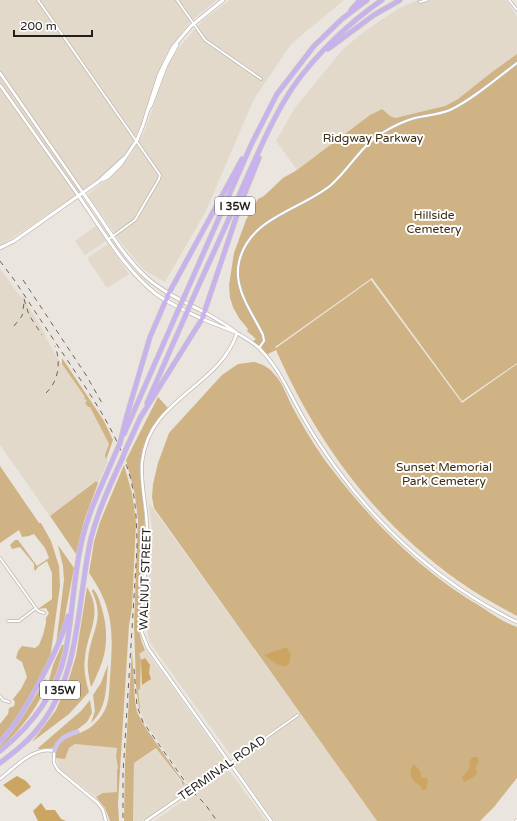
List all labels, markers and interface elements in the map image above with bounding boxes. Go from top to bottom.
scale bar [14,12,92,38]
text: 200 m [20,19,57,33]
park label: Ridgway Parkway [323,131,424,145]
road number: I 35W [215,197,255,215]
park label: Hillside Cemetery [406,208,462,236]
park label: Sunset Memorial Park Cemetery [396,460,492,488]
street label: WALNUT STREET [136,527,154,631]
road number: I 35W [40,681,80,699]
street label: TERMINAL ROAD [176,733,268,803]

